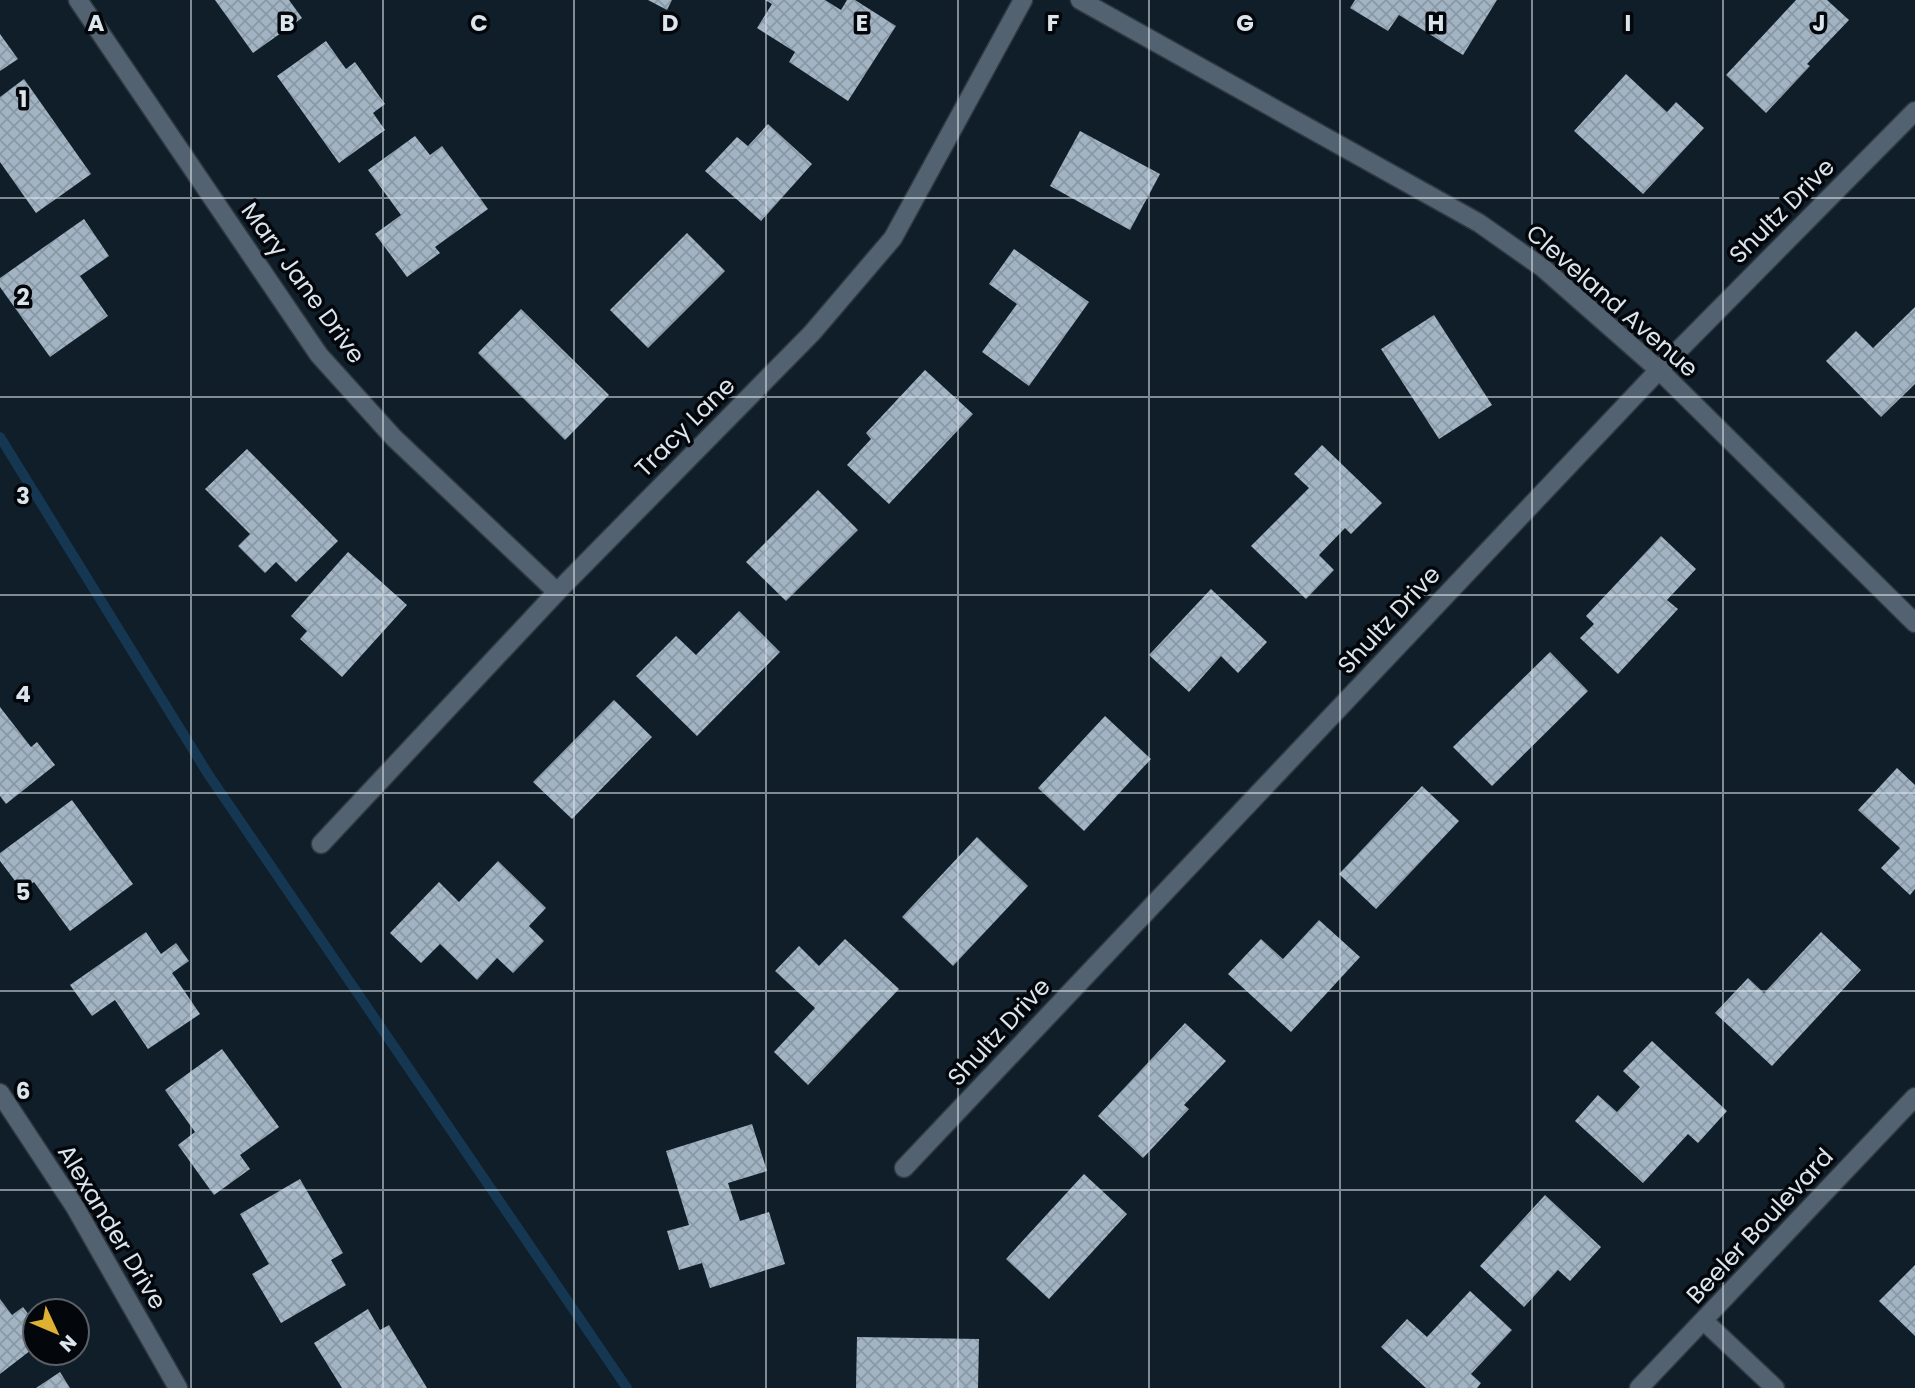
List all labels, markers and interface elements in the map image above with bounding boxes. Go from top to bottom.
text: A [88,7,105,39]
text: B [279,7,295,39]
text: C [470,7,488,39]
text: D [662,7,678,39]
text: E [856,7,868,39]
text: F [1047,7,1059,39]
text: G [1236,7,1254,39]
text: H [1428,7,1444,39]
text: I [1625,7,1631,39]
text: J [1812,7,1826,39]
text: 1 [19,83,27,115]
street label: Shultz Drive [1722,151,1842,271]
street label: Mary Jane Drive [234,196,373,370]
street label: Cleveland Avenue [1519,217,1705,385]
text: 2 [16,281,30,313]
street label: Tracy Lane [627,369,742,484]
text: 3 [16,480,30,512]
street label: Shultz Drive [1330,558,1447,681]
text: 4 [15,678,31,710]
text: 5 [16,876,30,908]
street label: Shultz Drive [940,970,1057,1093]
text: 6 [16,1075,30,1107]
street label: Alexander Drive [50,1138,175,1315]
street label: Beeler Boulevard [1679,1141,1840,1311]
north arrow [21,1297,91,1367]
text: N [53,1329,83,1358]

